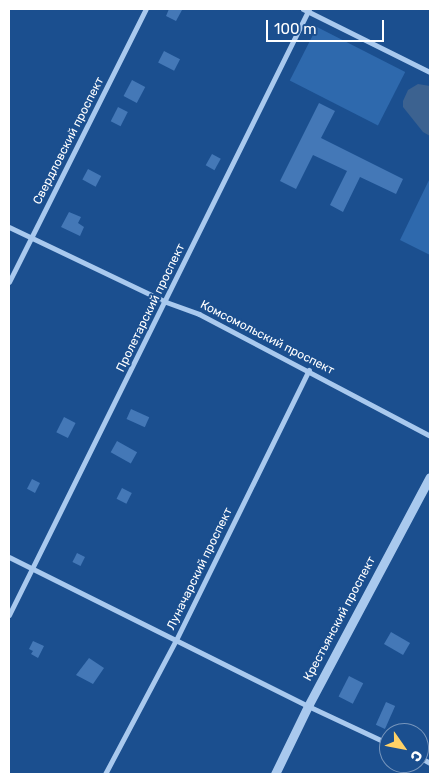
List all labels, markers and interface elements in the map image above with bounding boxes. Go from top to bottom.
scale bar [269,10,386,42]
text: 100 m [274,20,316,38]
street label: Свердловский проспект [31,75,107,207]
street label: Пролетарский проспект [114,242,188,374]
street label: Комсомольский проспект [198,298,336,378]
street label: Луначарский проспект [164,506,236,632]
street label: Крестьянский проспект [301,554,379,684]
north arrow [379,723,429,773]
text: С [406,747,426,765]

